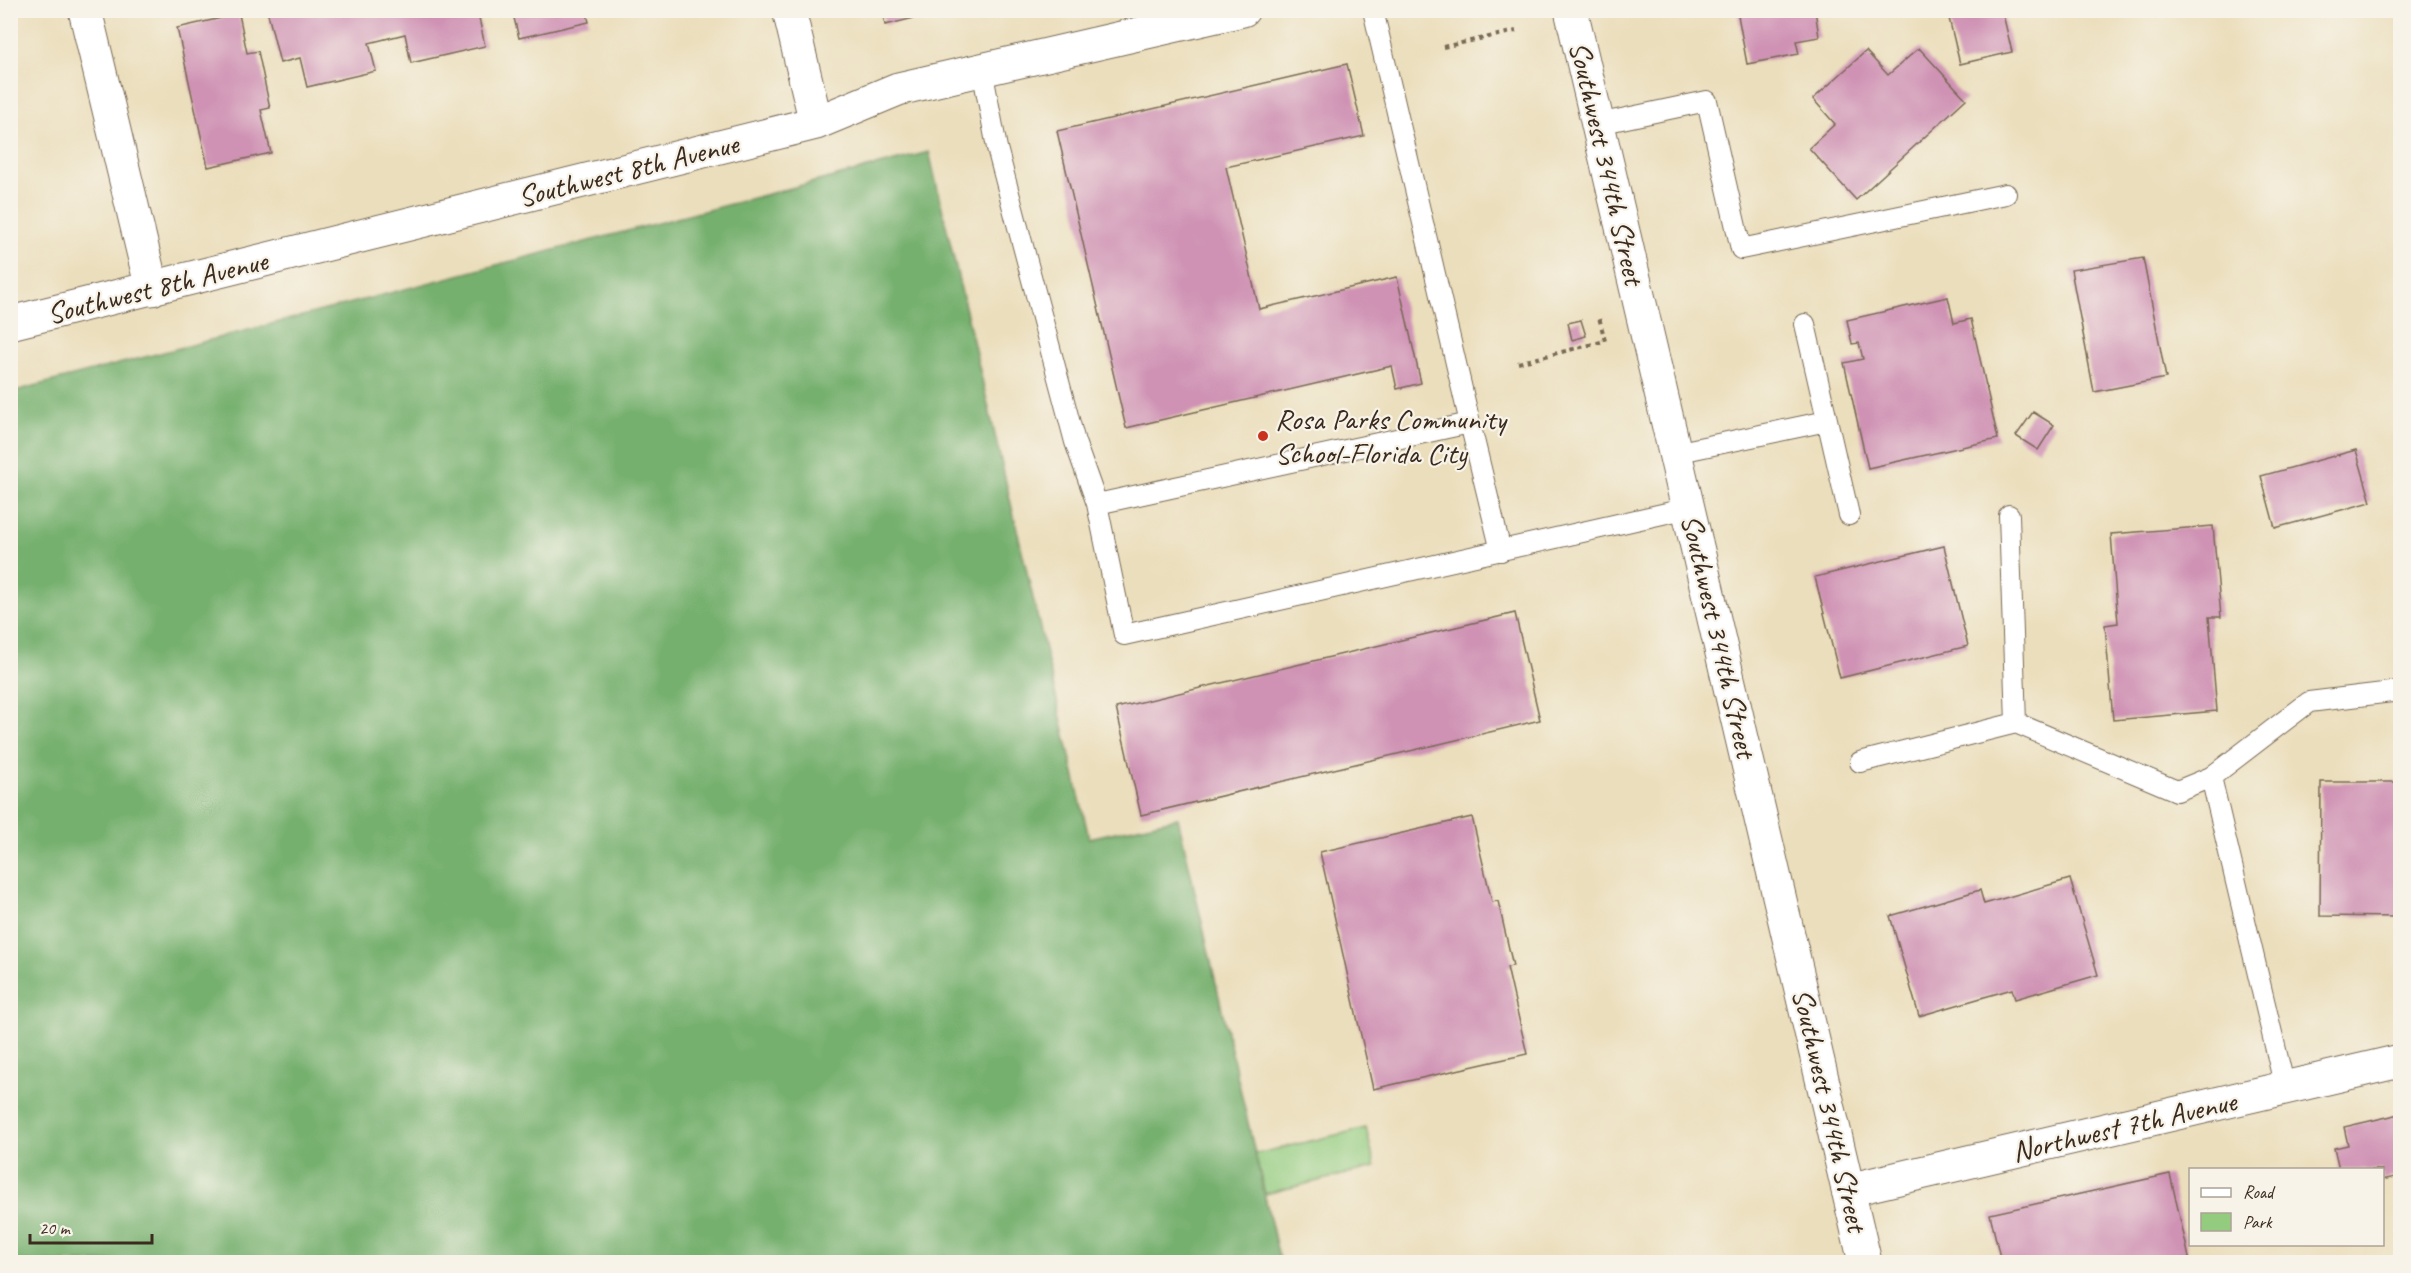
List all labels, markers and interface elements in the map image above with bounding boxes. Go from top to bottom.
street label: Southwest 344th Street [1561,38,1654,291]
street label: Southwest 8th Avenue [514,124,744,216]
street label: Southwest 8th Avenue [43,241,273,333]
place label: Rosa Parks Community School-Florida City [1275,400,1508,472]
marker: Rosa Parks Community School-Florida City [1256,429,1270,443]
street label: Southwest 344th Street [1673,511,1766,764]
street label: Southwest 344th Street [1784,985,1877,1238]
street label: Northwest 7th Avenue [2008,1081,2242,1170]
legend [2189,1168,2384,1246]
text: Road [2243,1181,2276,1203]
scale bar [30,1207,152,1245]
text: Park [2243,1211,2273,1233]
text: 20 m [39,1217,72,1239]

